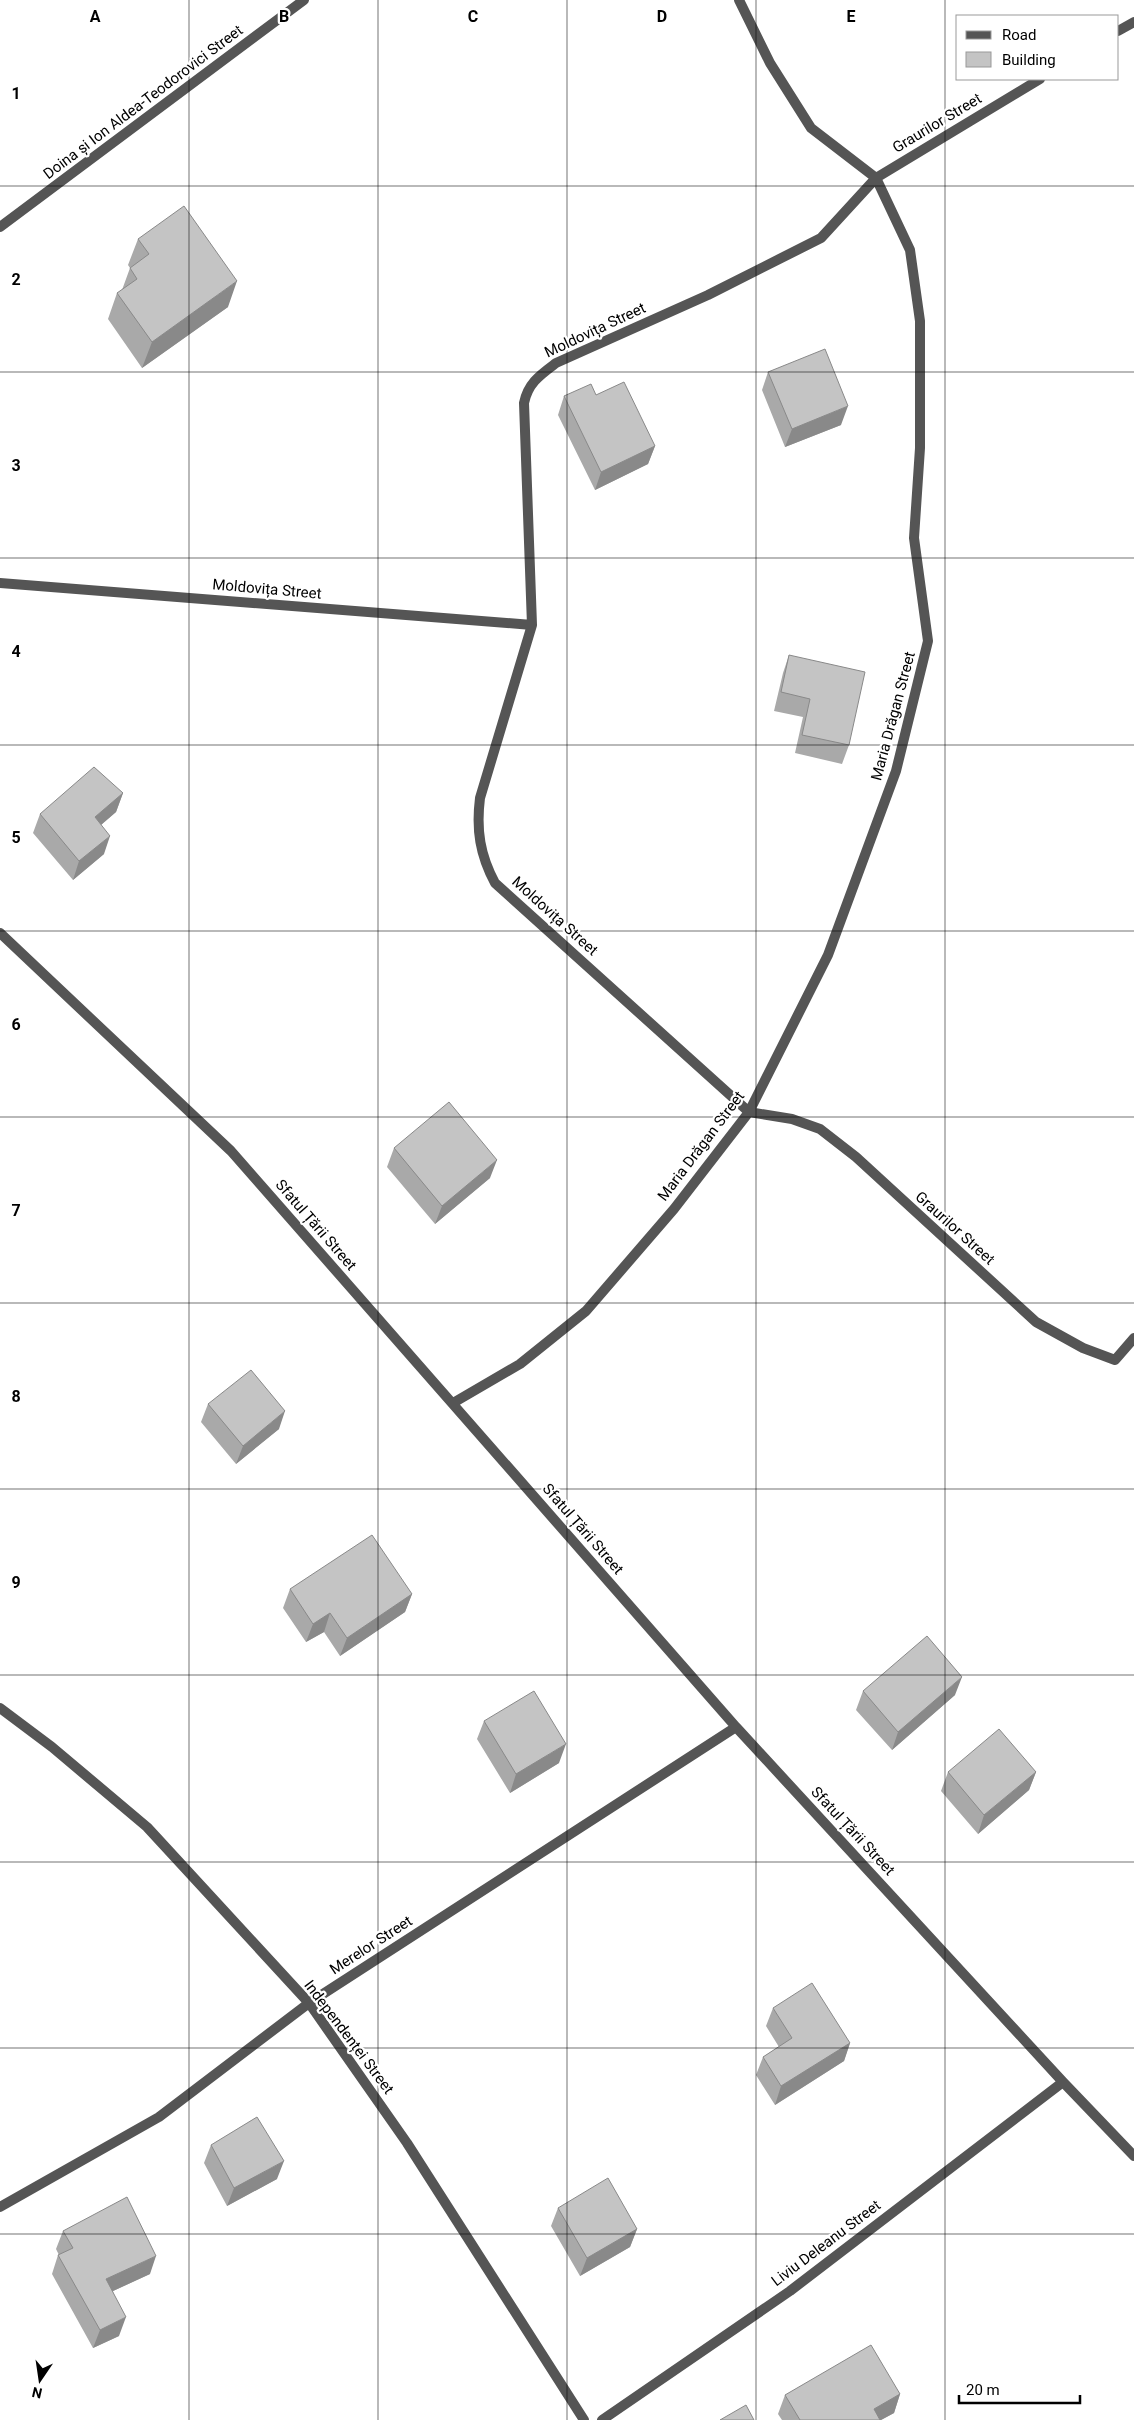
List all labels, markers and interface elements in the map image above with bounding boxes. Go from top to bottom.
text: A [90,7,101,26]
text: B [279,7,289,26]
text: C [468,7,478,26]
text: D [657,7,667,26]
text: E [847,7,856,26]
legend [956,15,1119,80]
street label: Doina și Ion Aldea-Teodorovici Street [40,21,246,183]
text: Road [1002,26,1036,44]
text: Building [1002,51,1056,69]
text: 1 [11,84,21,103]
street label: Graurilor Street [889,89,985,157]
text: 2 [11,270,21,289]
street label: Moldovița Street [542,299,648,361]
text: 3 [11,456,21,475]
street label: Moldovița Street [212,575,322,603]
text: 4 [11,642,21,661]
street label: Maria Drăgan Street [867,649,919,782]
text: 5 [11,828,21,847]
street label: Moldovița Street [508,873,602,959]
text: 6 [11,1015,21,1034]
street label: Maria Drăgan Street [654,1087,748,1204]
street label: Sfatul Țării Street [272,1176,360,1274]
street label: Graurilor Street [912,1188,999,1268]
text: 7 [11,1201,21,1220]
text: 8 [11,1387,21,1406]
street label: Sfatul Țării Street [539,1480,627,1578]
text: 9 [11,1573,21,1592]
street label: Sfatul Țării Street [807,1783,899,1879]
street label: Merelor Street [326,1912,416,1978]
street label: Independenței Street [300,1977,398,2098]
street label: Liviu Deleanu Street [768,2196,884,2290]
north arrow [15,2355,65,2405]
scale bar [959,2372,1080,2404]
text: 20 m [966,2381,1000,2399]
text: N [30,2384,44,2402]

